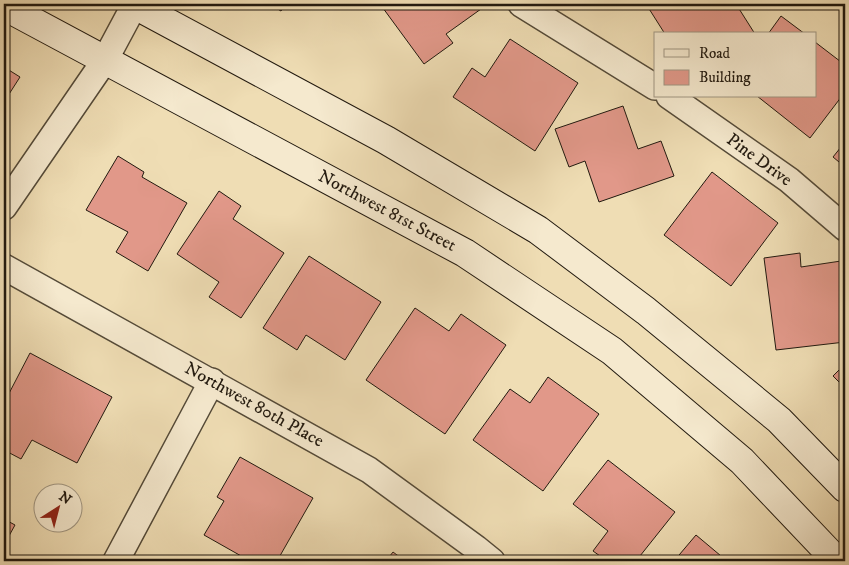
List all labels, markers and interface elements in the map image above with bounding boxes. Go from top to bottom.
legend [654,32,816,98]
text: Road [699,44,731,63]
text: Building [699,68,751,87]
street label: Pine Drive [722,129,796,191]
street label: Northwest 81st Street [314,165,460,257]
street label: Northwest 80th Place [181,358,327,452]
north arrow [32,482,82,532]
text: N [55,488,75,509]

